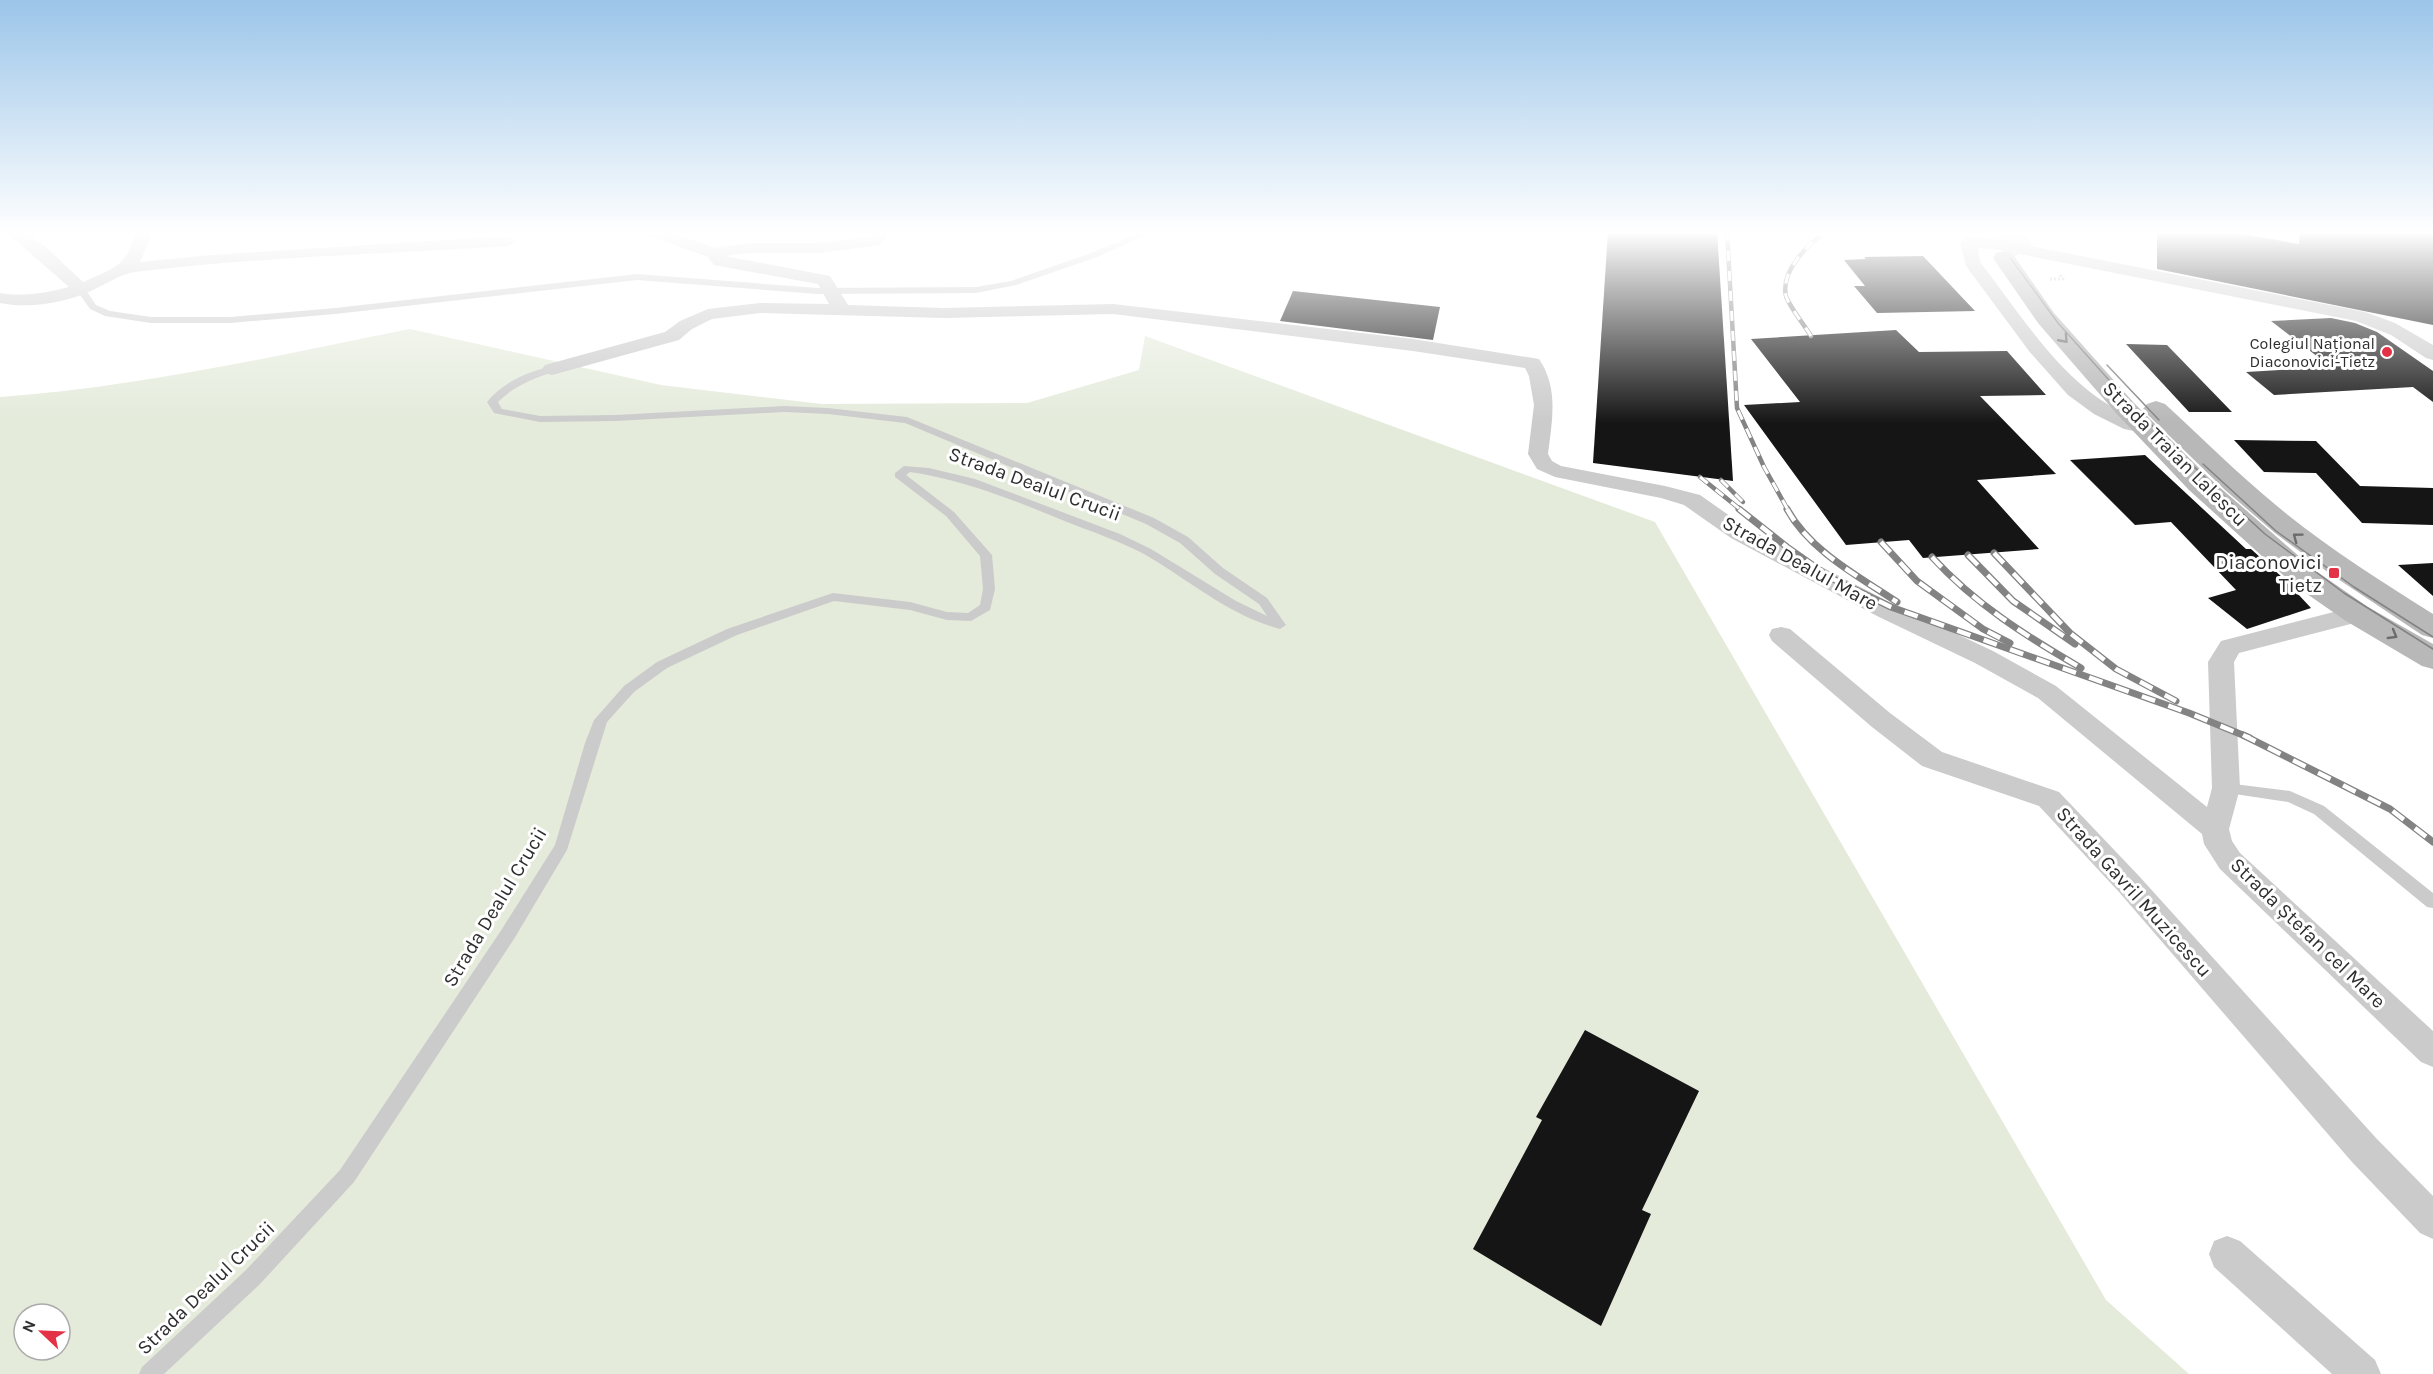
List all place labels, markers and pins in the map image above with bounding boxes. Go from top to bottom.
place label: Colegiul Național Diaconovici-Tietz [2249,334,2375,371]
marker: Colegiul Național Diaconovici-Tietz [2380,345,2394,359]
place label: Diaconovici Tietz [2215,551,2322,597]
marker: Diaconovici Tietz [2327,566,2341,580]

